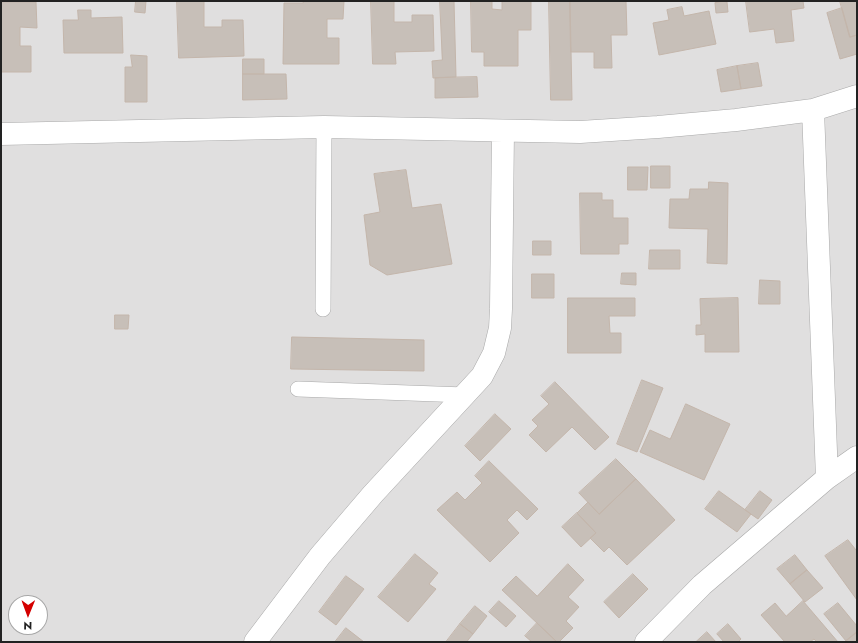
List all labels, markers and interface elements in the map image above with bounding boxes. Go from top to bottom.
north arrow [8,595,48,635]
text: N [23,618,32,634]

